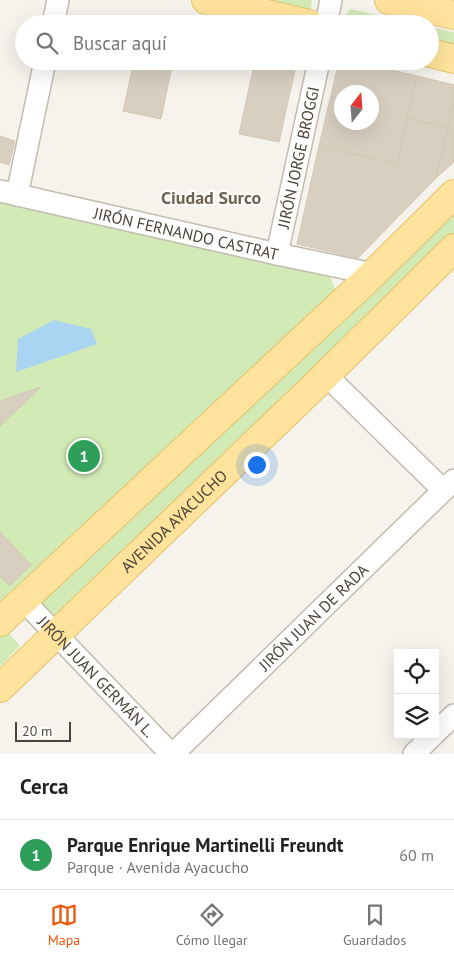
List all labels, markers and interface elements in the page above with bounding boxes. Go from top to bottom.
search box [15,15,439,70]
icon: search [33,29,61,57]
text: Buscar aquí [73,31,167,55]
street label: JIRÓN JORGE BROGGI [273,84,323,231]
north arrow [334,85,379,130]
district label: Ciudad Surco [161,186,261,209]
street label: JIRÓN FERNANDO CASTRAT [91,202,281,264]
pin: 1 [68,437,100,475]
your location [244,452,270,478]
street label: AVENIDA AYACUCHO [116,465,231,577]
street label: JIRÓN JUAN DE RADA [254,559,373,676]
street label: JIRÓN JUAN GERMÁN L. [33,611,159,741]
map controls [394,649,439,739]
button: locate [394,649,439,694]
button: layers [394,694,439,739]
scale bar [15,719,71,742]
text: 20 m [22,722,52,740]
text: Cerca [20,773,69,800]
text: Parque Enrique Martinelli Freundt [67,833,343,857]
text: 1 [31,845,41,865]
text: 60 m [399,845,434,865]
text: Parque · Avenida Ayacucho [67,857,249,877]
tab: Mapa [48,901,80,949]
tab: Cómo llegar [176,901,248,949]
tab: Guardados [343,901,406,949]

